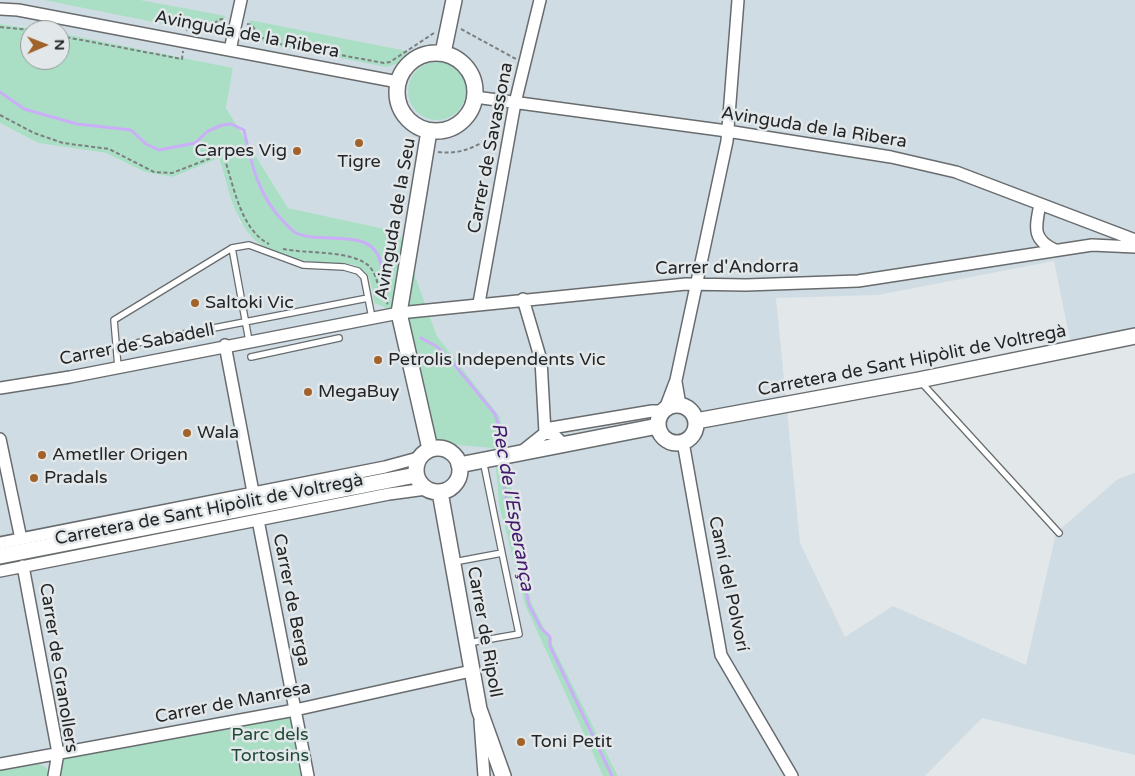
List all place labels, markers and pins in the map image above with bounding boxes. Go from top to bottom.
marker: Tigre [353,137,365,149]
place label: Carpes Vig [194,140,287,162]
marker: Carpes Vig [291,145,303,157]
place label: Tigre [337,151,381,173]
place label: Saltoki Vic [205,292,294,314]
marker: Saltoki Vic [189,297,201,309]
place label: Petrolis Independents Vic [388,349,606,371]
marker: Petrolis Independents Vic [372,354,384,366]
place label: MegaBuy [318,381,400,403]
marker: MegaBuy [302,386,314,398]
place label: Wala [197,422,239,444]
marker: Wala [181,427,193,439]
place label: Ametller Origen [52,444,188,466]
marker: Ametller Origen [36,449,48,461]
place label: Pradals [44,467,108,489]
marker: Pradals [28,472,40,484]
place label: Toni Petit [531,731,612,753]
marker: Toni Petit [515,736,527,748]

